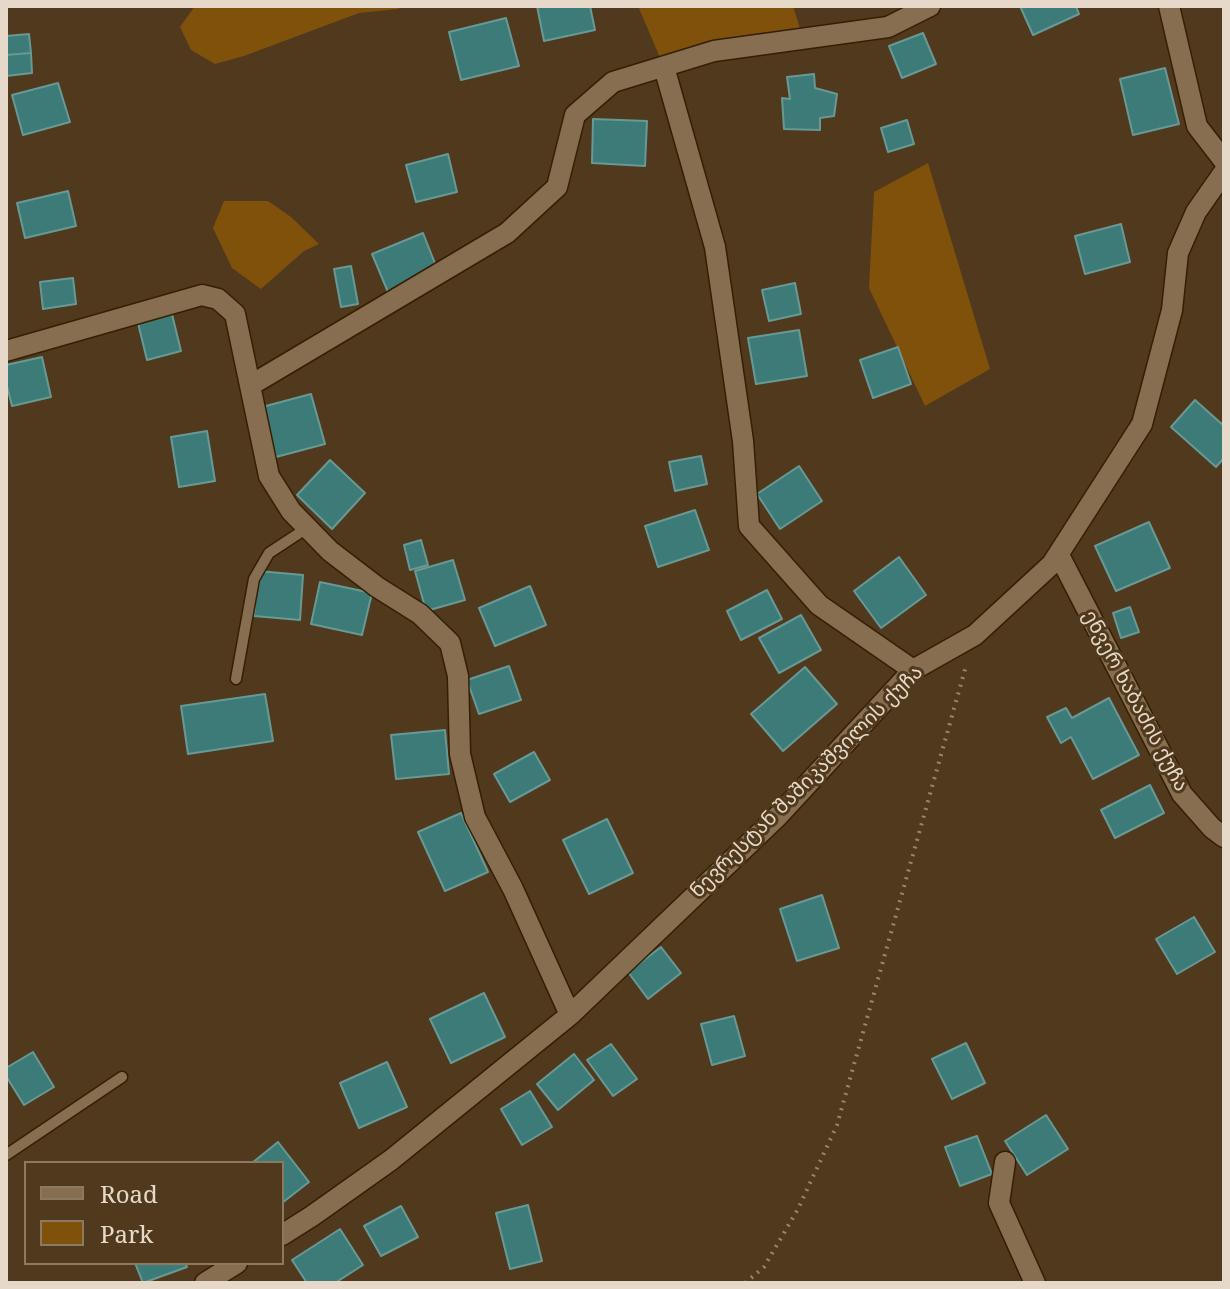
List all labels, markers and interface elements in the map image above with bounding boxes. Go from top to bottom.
street label: ენვერ ხაბაძის ქუჩა [1077,606,1193,796]
street label: ნევრესტან შაშიკაშვილის ქუჩა [686,661,928,903]
legend [24,1161,284,1265]
text: Road [100,1177,158,1210]
text: Park [100,1217,153,1250]

